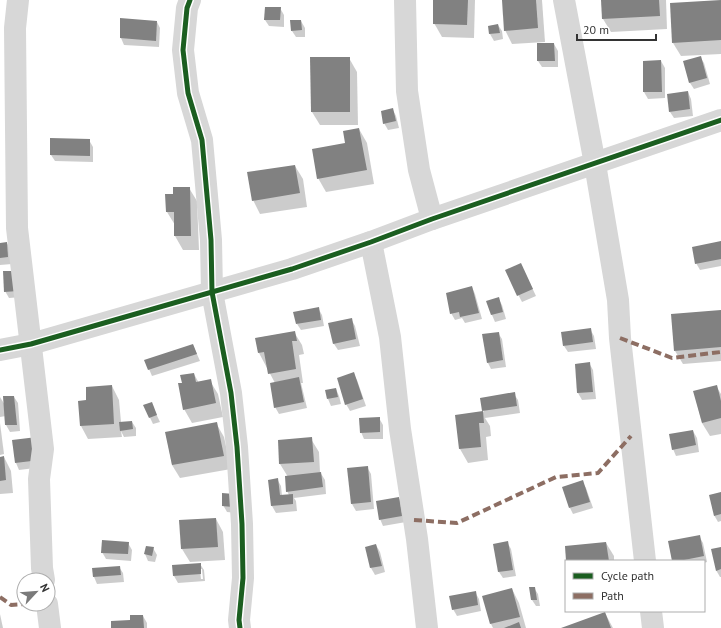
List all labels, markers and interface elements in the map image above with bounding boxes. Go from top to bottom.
scale bar [577,16,656,42]
text: 20 m [583,22,609,37]
legend [565,560,705,612]
text: Cycle path [601,568,654,583]
north arrow [16,572,56,612]
text: N [37,581,53,594]
text: Path [601,588,624,603]

